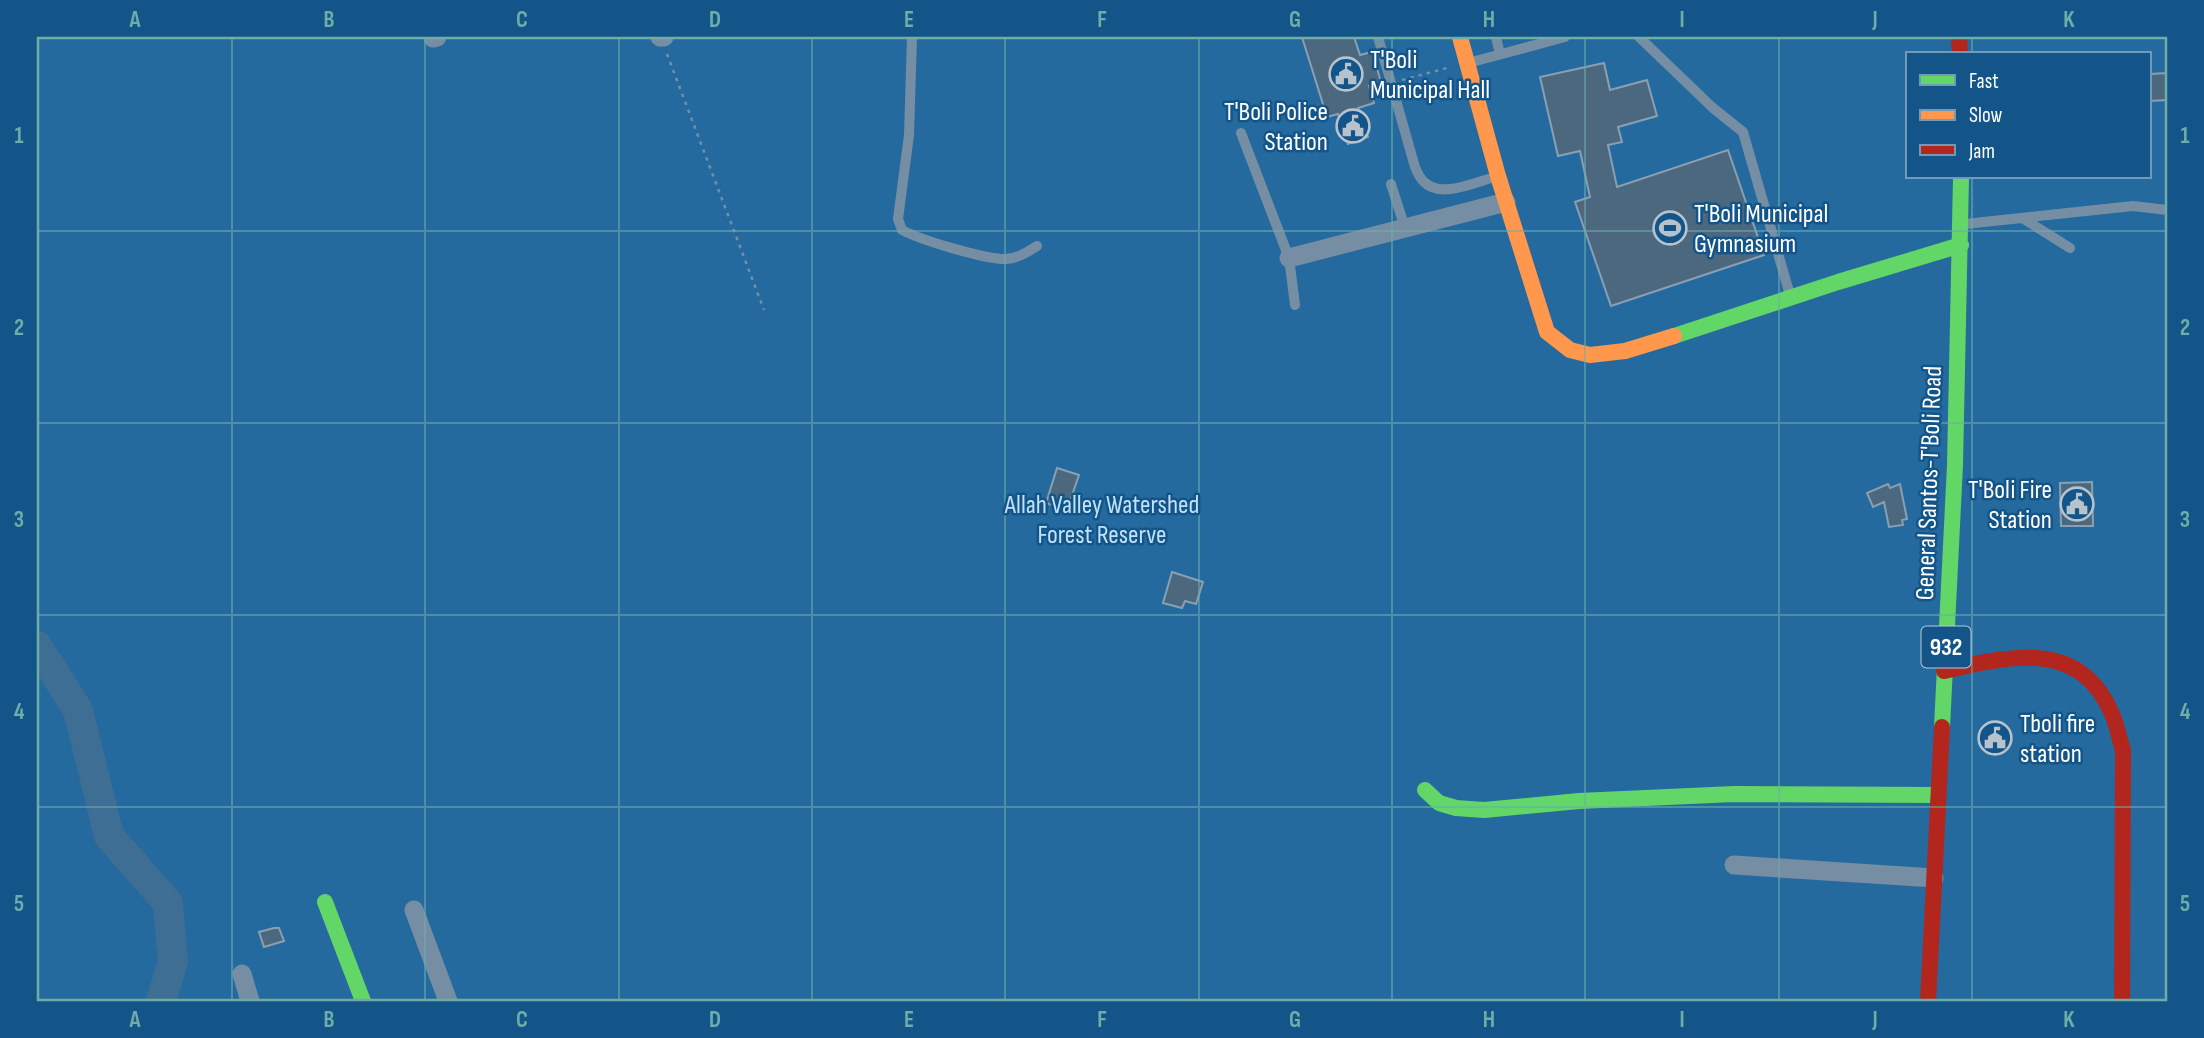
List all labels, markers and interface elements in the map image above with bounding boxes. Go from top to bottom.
text: A [129,6,142,34]
text: B [324,6,335,34]
text: C [516,6,528,34]
text: D [709,6,721,34]
text: E [904,6,914,34]
text: F [1097,6,1107,34]
text: G [1289,6,1301,34]
text: H [1483,6,1495,34]
text: I [1679,6,1685,34]
text: J [1871,6,1878,34]
text: K [2063,6,2075,34]
place label: T'Boli Municipal Hall [1370,45,1490,106]
legend [1906,52,2152,178]
public building icon: T'Boli Municipal Hall [1327,55,1365,93]
text: Fast [1969,69,1999,94]
place label: T'Boli Police Station [1224,97,1328,158]
text: Slow [1969,103,2003,128]
public building icon: T'Boli Police Station [1334,107,1372,145]
text: 1 [14,122,24,150]
text: 1 [2180,122,2190,150]
text: Jam [1968,139,1995,164]
place label: T'Boli Municipal Gymnasium [1694,199,1828,260]
sports icon: T'Boli Municipal Gymnasium [1651,209,1689,247]
text: 2 [14,314,24,342]
text: 2 [2180,314,2190,342]
street label: General Santos-T'Boli Road [1910,365,1949,601]
place label: T'Boli Fire Station [1968,475,2052,536]
public building icon: T'Boli Fire Station [2058,485,2096,523]
park label: Allah Valley Watershed Forest Reserve [1004,490,1199,551]
text: 3 [14,506,24,534]
text: 3 [2180,506,2190,534]
road number: 932 [1922,626,1970,668]
text: 4 [14,698,25,726]
text: 4 [2180,698,2191,726]
place label: Tboli fire station [2020,709,2095,770]
public building icon: Tboli fire station [1976,719,2014,757]
text: 5 [14,890,24,918]
text: 5 [2180,890,2190,918]
text: A [129,1006,142,1034]
text: B [324,1006,335,1034]
text: C [516,1006,528,1034]
text: D [709,1006,721,1034]
text: E [904,1006,914,1034]
text: F [1097,1006,1107,1034]
text: G [1289,1006,1301,1034]
text: H [1483,1006,1495,1034]
text: I [1679,1006,1685,1034]
text: J [1871,1006,1878,1034]
text: K [2063,1006,2075,1034]

